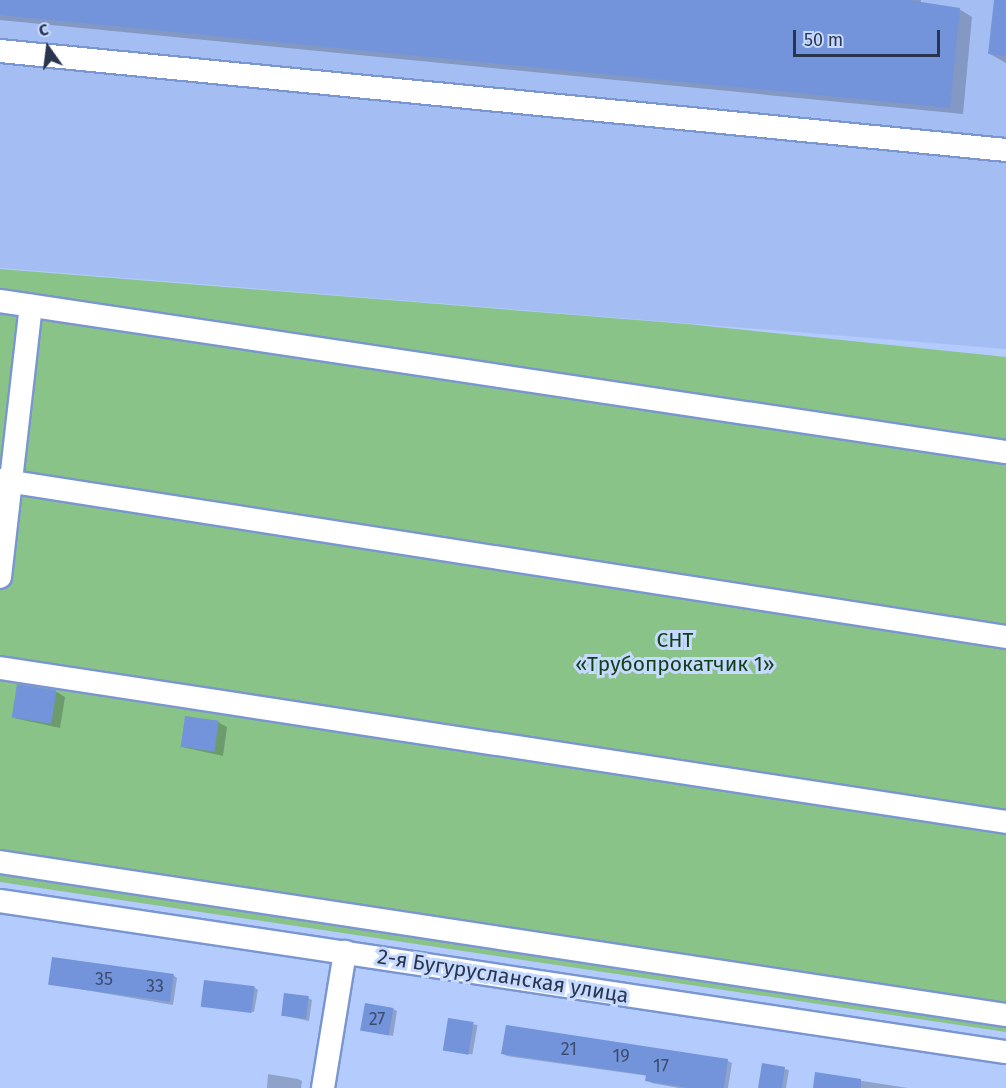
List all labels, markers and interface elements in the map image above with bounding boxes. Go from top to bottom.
north arrow [18,18,78,78]
scale bar [796,18,943,56]
text: С [37,20,50,40]
text: 50 m [804,29,843,51]
park label: СНТ «Трубопрокатчик 1» [575,627,775,677]
street label: 2-я Бугурусланская улица [376,944,630,1008]
house number: 35 [95,968,113,990]
house number: 33 [146,975,164,997]
house number: 27 [369,1008,385,1030]
house number: 21 [561,1038,577,1060]
house number: 19 [612,1045,630,1067]
house number: 17 [653,1055,669,1077]

